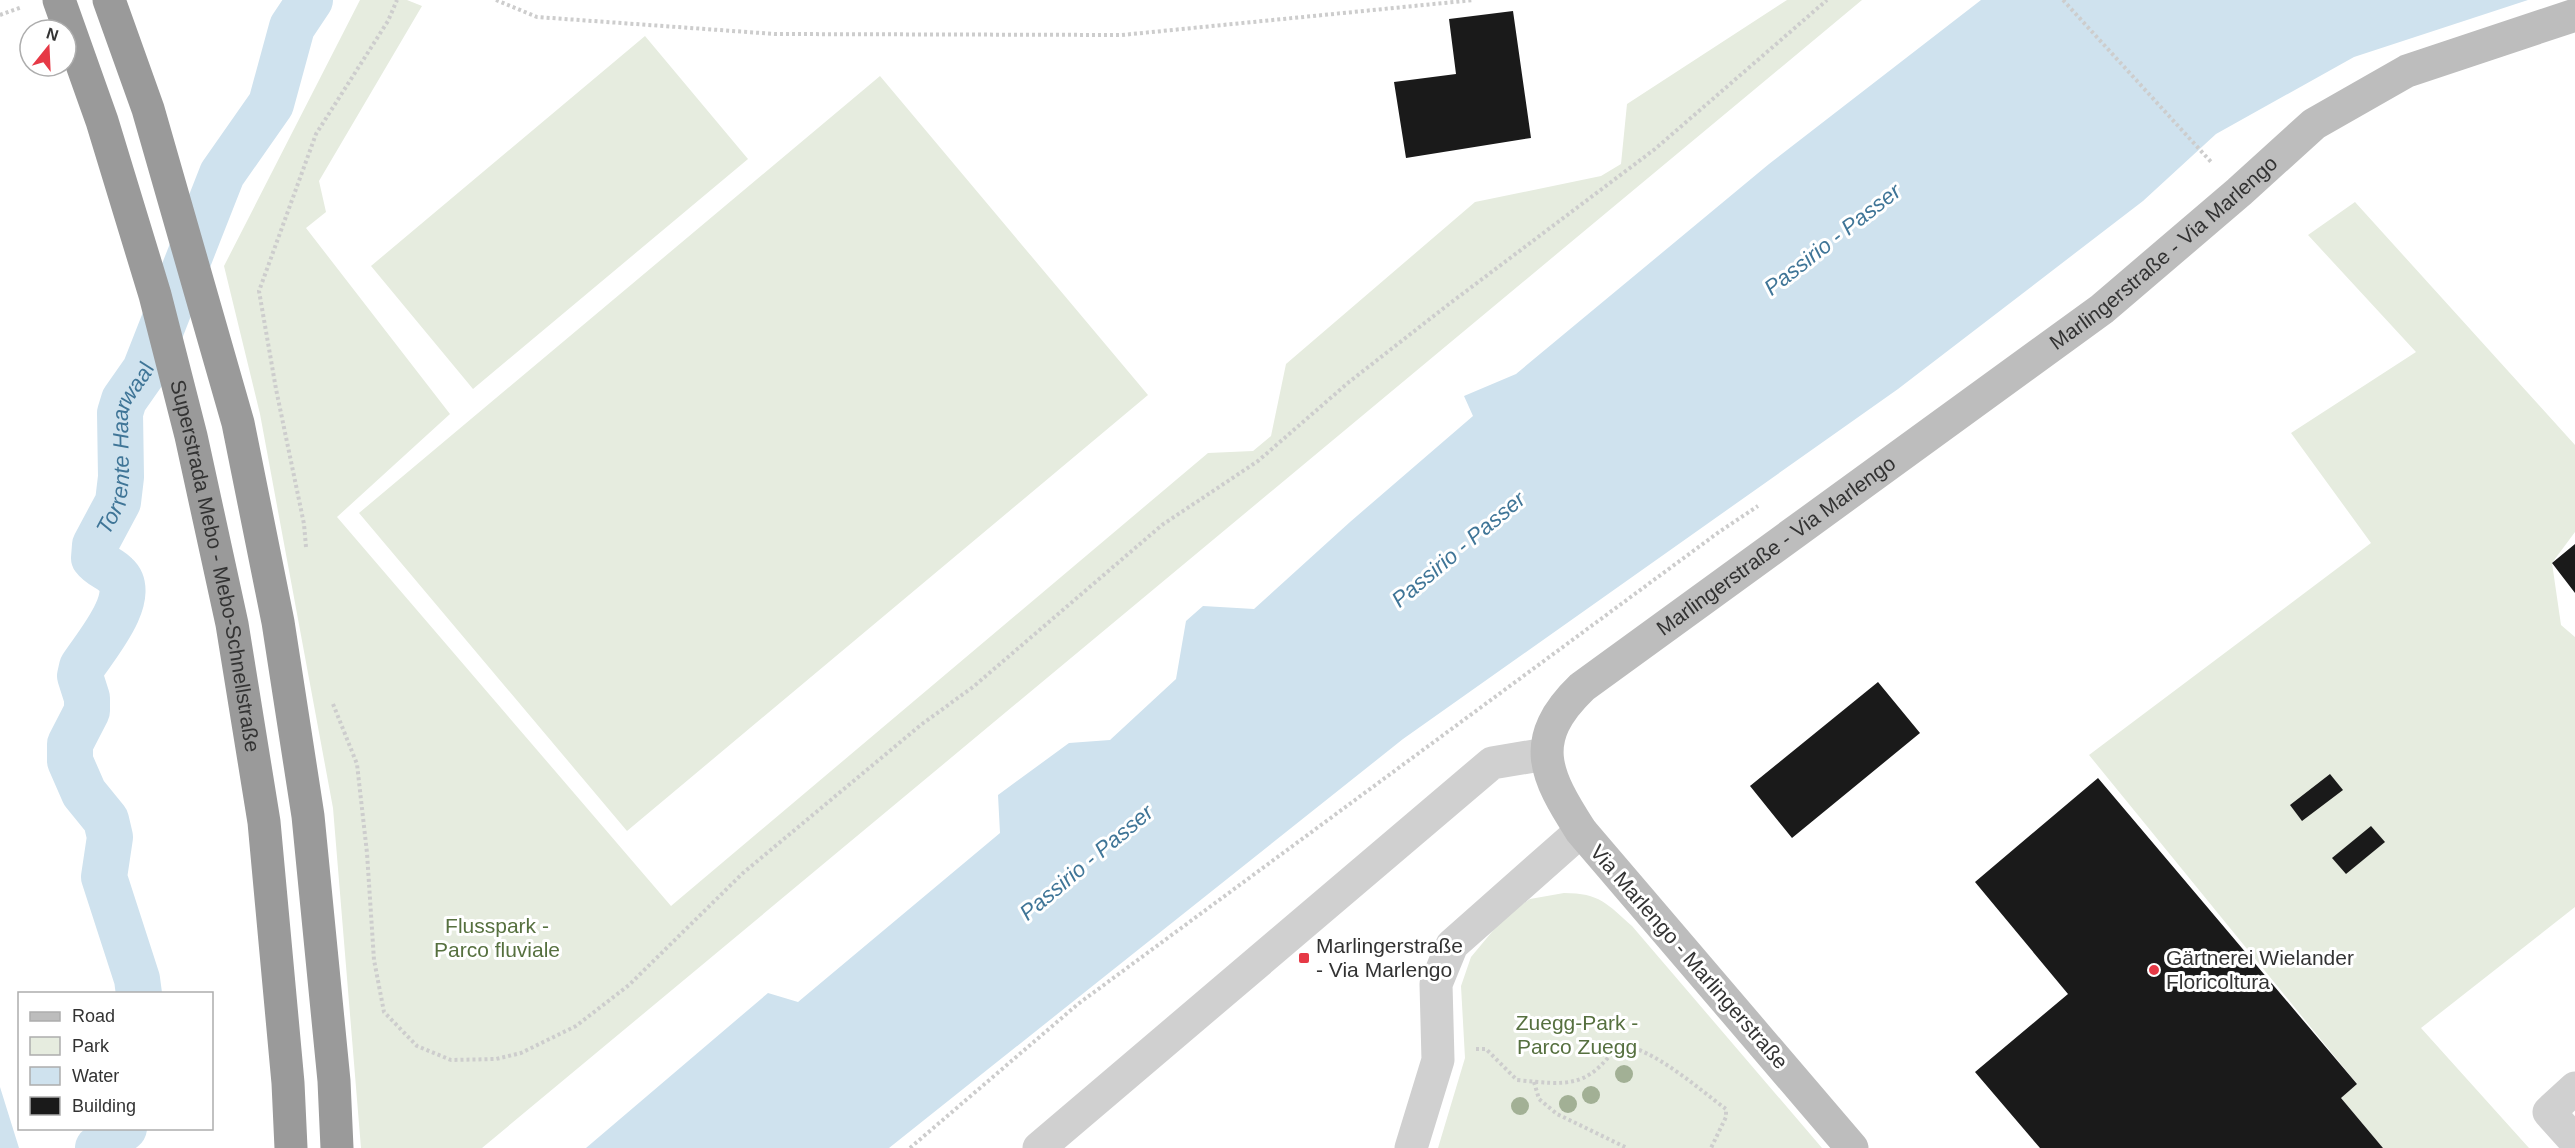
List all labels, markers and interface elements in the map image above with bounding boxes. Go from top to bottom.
north arrow [18,18,78,78]
text: N [44,24,61,44]
street label: Marlingerstraße - Via Marlengo [2045,151,2282,354]
water label: Passirio - Passer [1759,177,1907,300]
water label: Torrente Haarwaal [91,358,160,538]
street label: Superstrada Mebo - Mebo-Schnellstraße [166,377,265,754]
street label: Marlingerstraße - Via Marlengo [1652,451,1900,640]
water label: Passirio - Passer [1387,485,1531,612]
water label: Passirio - Passer [1015,798,1159,925]
street label: Via Marlengo - Marlingerstraße [1586,840,1793,1073]
park label: Flusspark - Parco fluviale [434,914,560,961]
place label: Marlingerstraße - Via Marlengo [1316,934,1463,981]
place label: Gärtnerei Wielander Floricoltura [2166,946,2354,993]
marker: Marlingerstraße - Via Marlengo [1297,951,1311,965]
marker: Gärtnerei Wielander Floricoltura [2147,963,2161,977]
legend [18,992,213,1130]
text: Road [72,1006,115,1026]
park label: Zuegg-Park - Parco Zuegg [1516,1011,1638,1058]
text: Park [72,1036,110,1056]
text: Water [72,1066,119,1086]
text: Building [72,1096,136,1116]

